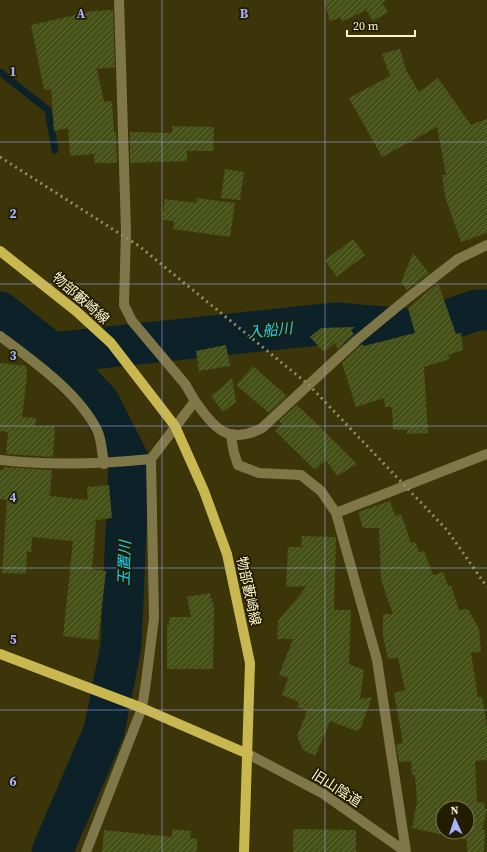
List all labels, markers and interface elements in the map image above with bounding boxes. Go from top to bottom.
text: A [77,5,86,22]
text: B [240,5,249,22]
scale bar [347,12,415,38]
text: 20 m [353,18,379,34]
text: 1 [9,63,17,80]
text: 2 [9,205,17,222]
street label: 物部藪崎線 [48,267,114,329]
water label: 入船川 [247,317,295,343]
text: 3 [9,347,17,364]
text: 4 [9,489,17,506]
water label: 玉置川 [113,538,135,586]
street label: 物部藪崎線 [232,555,266,627]
text: 5 [9,631,17,648]
street label: 旧山陰道 [308,764,366,812]
text: 6 [9,773,17,790]
north arrow [435,800,475,840]
text: N [450,803,459,818]

